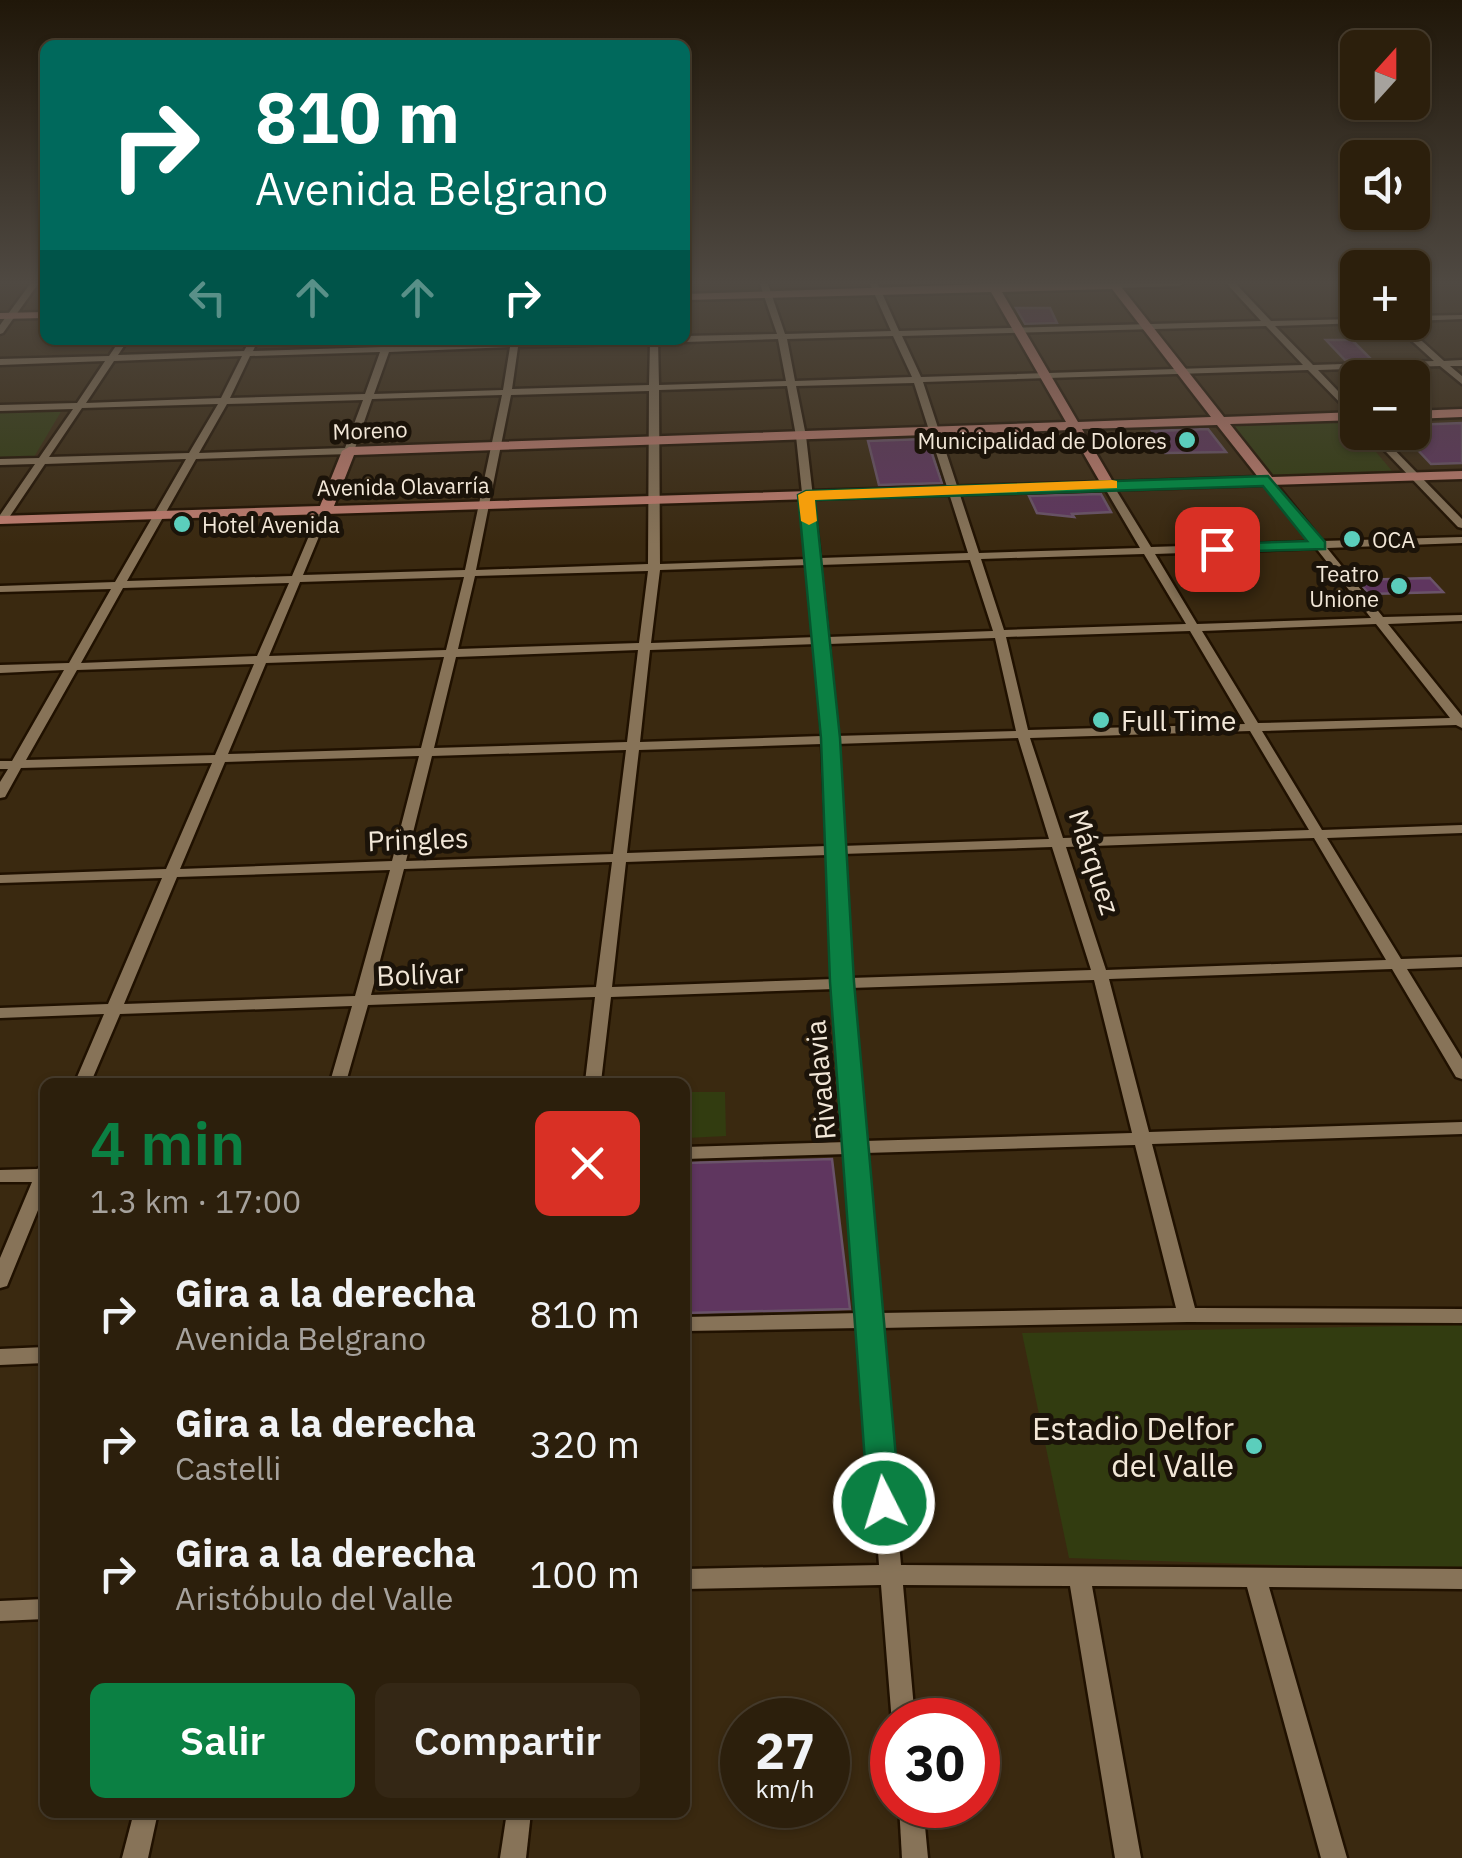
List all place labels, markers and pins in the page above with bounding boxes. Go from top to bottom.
place label: Municipalidad de Dolores [917,426,1167,455]
marker: Municipalidad de Dolores [1176,429,1198,451]
pin [1175,507,1260,592]
place label: Hotel Avenida [202,510,340,539]
marker: Hotel Avenida [171,513,193,535]
place label: OCA [1372,525,1415,554]
marker: OCA [1341,528,1363,550]
place label: Teatro Unione [1309,559,1379,613]
marker: Teatro Unione [1388,575,1410,597]
place label: Full Time [1121,702,1236,739]
marker: Full Time [1090,709,1112,731]
place label: Estadio Delfor del Valle [1032,1407,1234,1486]
marker: Estadio Delfor del Valle [1243,1435,1265,1457]

